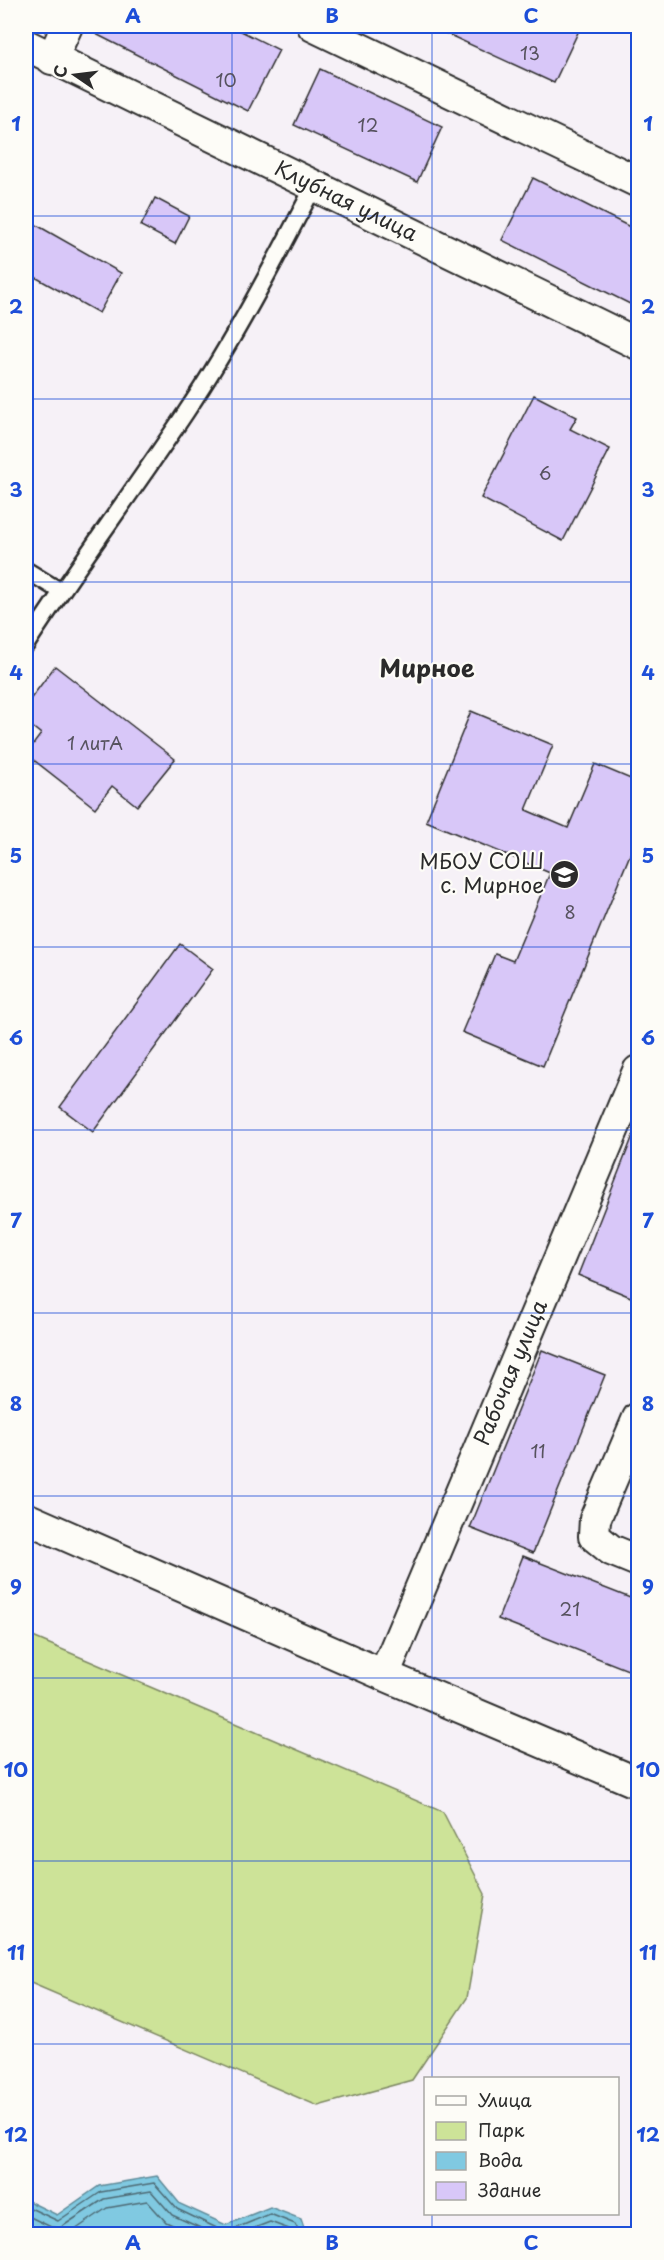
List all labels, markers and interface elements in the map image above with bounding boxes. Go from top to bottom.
text: A [125,0,141,30]
text: B [325,0,339,30]
text: C [523,0,539,30]
house number: 13 [520,39,540,66]
north arrow [45,45,105,105]
text: С [46,62,73,80]
house number: 10 [215,66,237,93]
text: 1 [11,108,21,138]
text: 1 [643,108,653,138]
house number: 12 [358,111,378,138]
street label: Клубная улица [270,151,425,248]
text: 2 [9,291,23,321]
text: 2 [641,291,655,321]
house number: 6 [539,459,551,486]
text: 3 [9,474,23,504]
text: 3 [641,474,655,504]
district label: Мирное [380,649,475,685]
text: 4 [9,657,23,687]
text: 4 [641,657,655,687]
house number: 1 литА [67,729,123,756]
text: 5 [10,840,22,870]
text: 5 [642,840,654,870]
place label: МБОУ СОШ с. Мирное [419,844,544,900]
school or university icon: МБОУ СОШ с. Мирное [549,858,581,890]
house number: 8 [564,898,576,925]
text: 6 [9,1022,23,1052]
text: 6 [641,1022,655,1052]
text: 7 [10,1205,22,1235]
text: 7 [642,1205,654,1235]
street label: Рабочая улица [465,1294,554,1449]
text: 8 [10,1388,22,1418]
text: 8 [642,1388,654,1418]
house number: 11 [530,1437,546,1464]
text: 9 [10,1571,22,1601]
text: 9 [642,1571,654,1601]
house number: 21 [560,1595,580,1622]
text: 10 [4,1754,28,1784]
text: 10 [636,1754,660,1784]
text: 11 [7,1937,25,1967]
text: 11 [639,1937,657,1967]
legend [424,2077,619,2215]
text: Улица [478,2086,532,2113]
text: Парк [478,2116,525,2143]
text: 12 [4,2119,28,2149]
text: 12 [636,2119,660,2149]
text: Вода [478,2146,523,2173]
text: Здание [478,2176,541,2203]
text: A [125,2227,141,2257]
text: B [325,2227,339,2257]
text: C [523,2227,539,2257]

